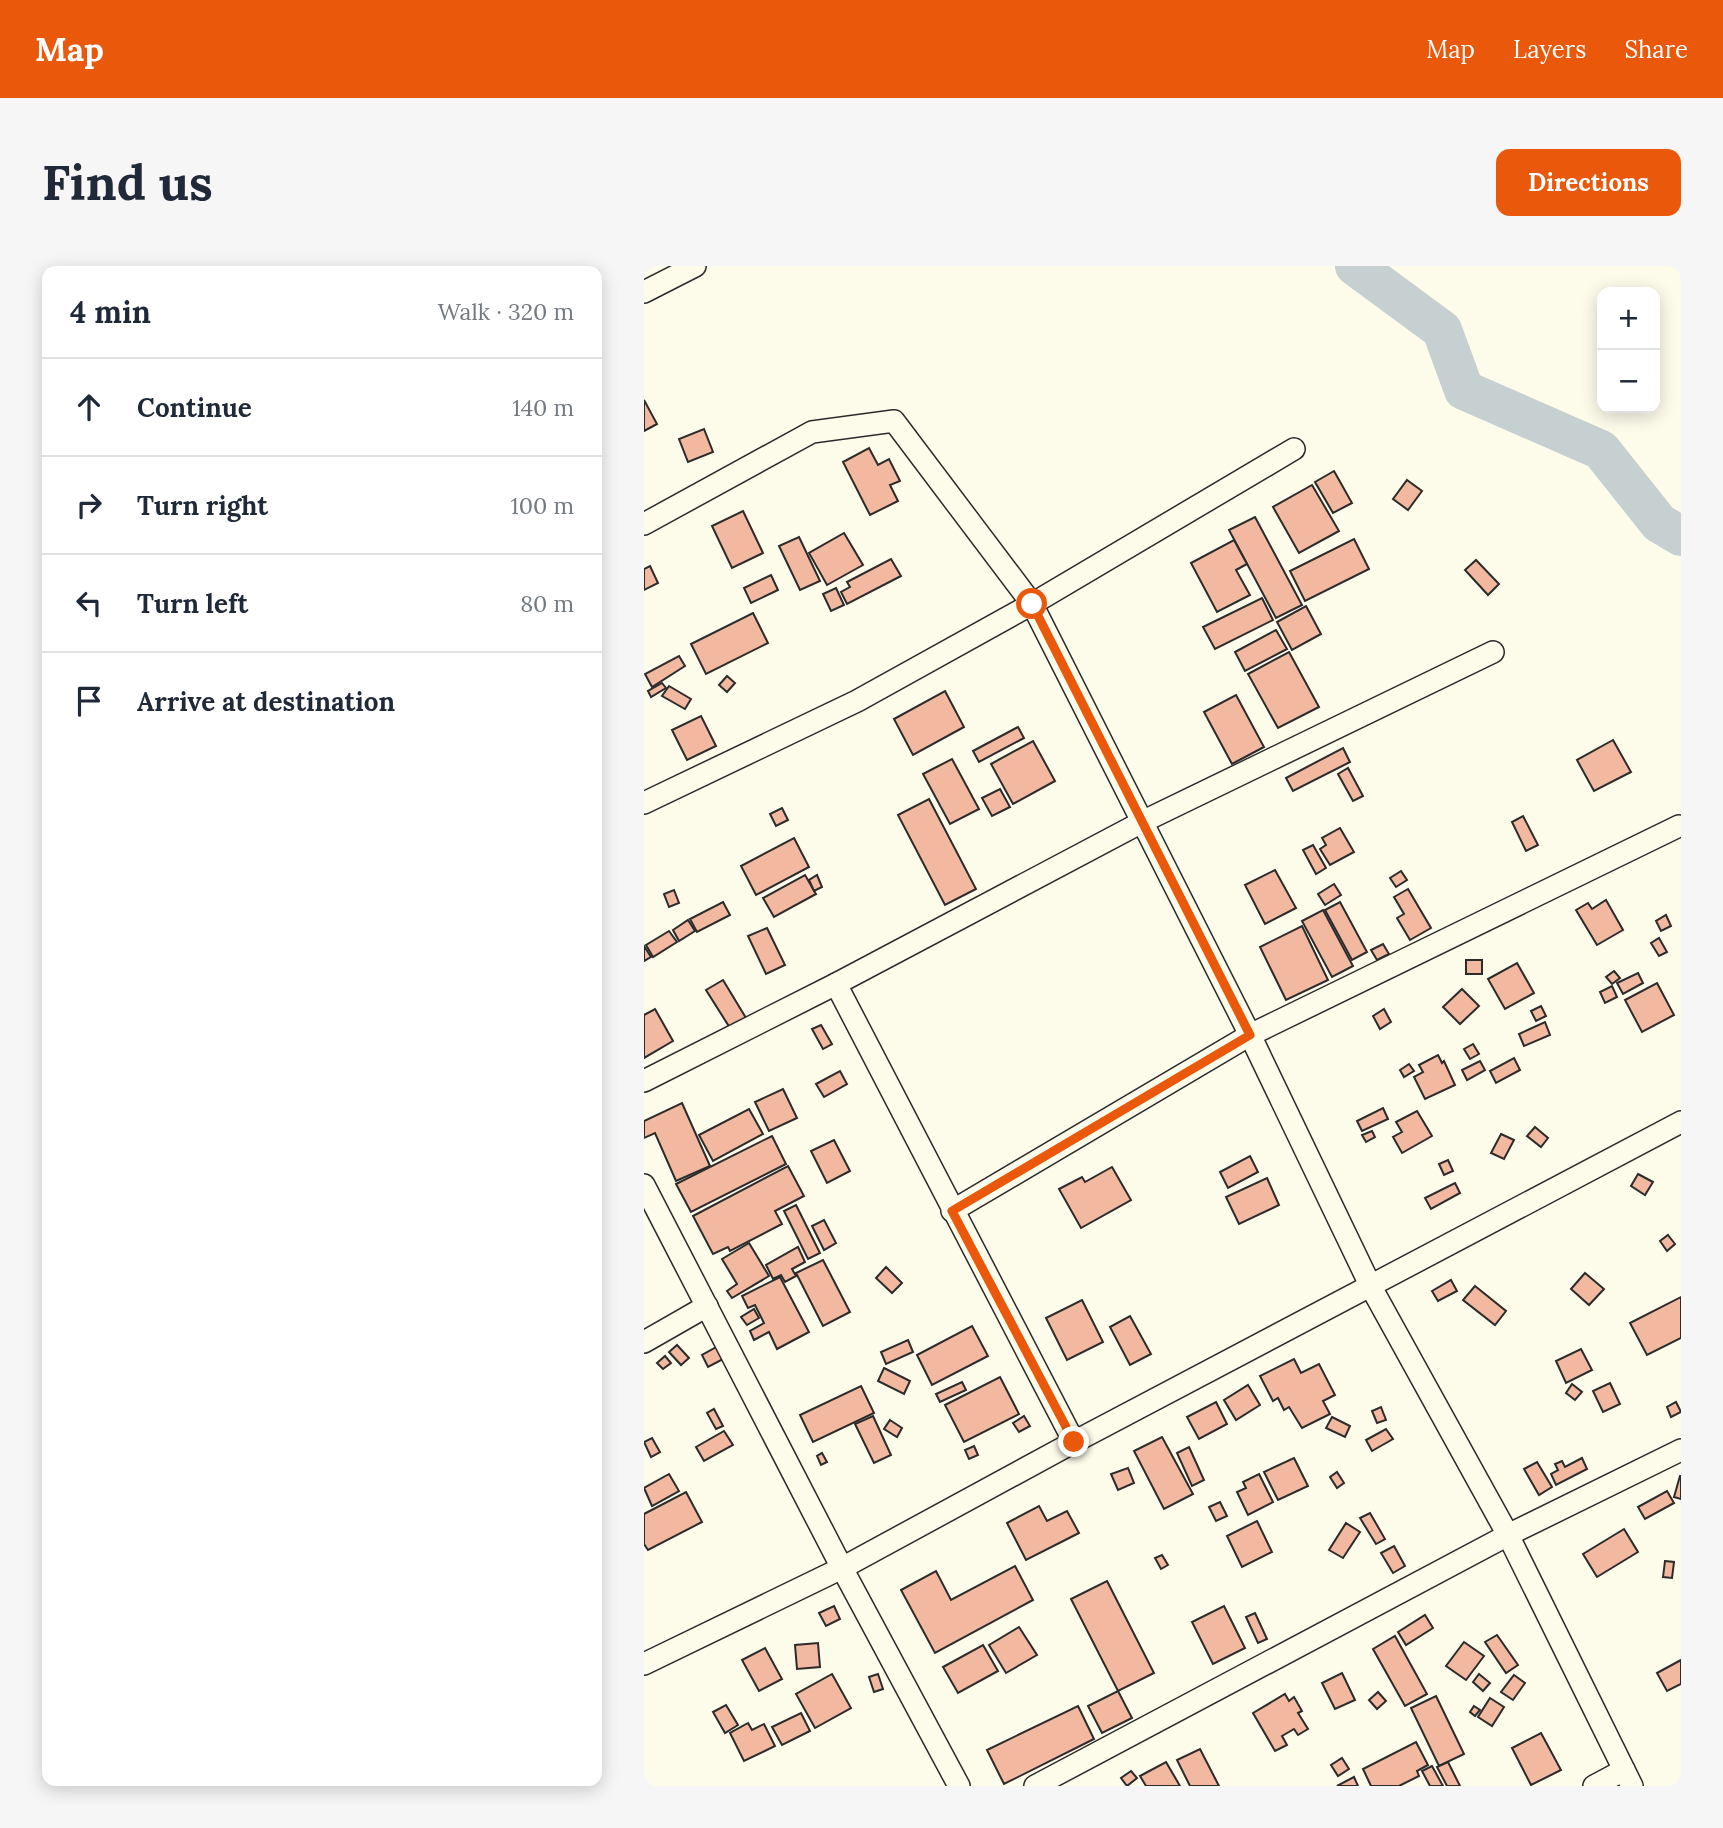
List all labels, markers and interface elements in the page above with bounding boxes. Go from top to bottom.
text: Map [35,28,104,70]
text: Map [1426,34,1475,65]
text: Layers [1513,34,1586,65]
text: Share [1624,34,1688,65]
button: Directions [1496,149,1681,216]
text: Find us [42,151,213,213]
map controls [1597,287,1660,413]
button: + [1597,287,1660,350]
text: 4 min [70,293,151,331]
text: Walk · 320 m [438,297,574,326]
button: − [1597,350,1660,413]
icon: ahead [70,388,108,426]
text: Continue [137,391,252,424]
text: 140 m [512,393,574,422]
icon: right [70,486,108,524]
text: Turn right [137,489,268,522]
text: 100 m [510,491,574,520]
icon: left [70,584,108,622]
text: Turn left [137,587,248,620]
route start [1016,588,1047,619]
text: 80 m [520,589,574,618]
icon: arrive [70,682,108,720]
text: Arrive at destination [137,685,395,718]
route end [1058,1426,1089,1457]

